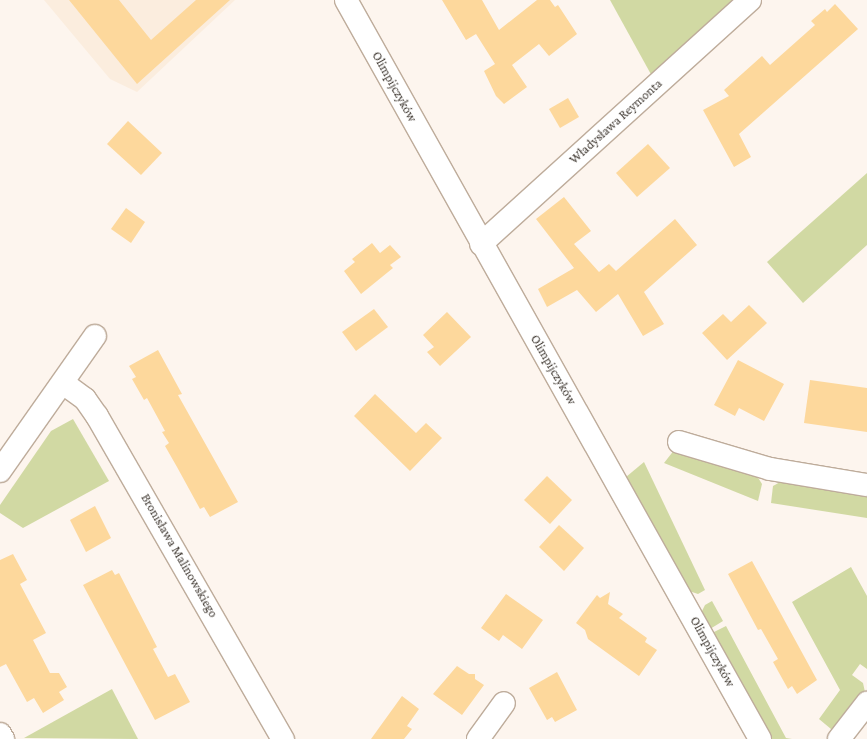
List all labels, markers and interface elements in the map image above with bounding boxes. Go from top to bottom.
street label: Olimpijczyków [368,49,420,125]
street label: Władysława Reymonta [566,76,666,168]
street label: Olimpijczyków [527,332,579,408]
street label: Bronisława Malinowskiego [137,491,221,621]
street label: Olimpijczyków [686,614,738,690]

